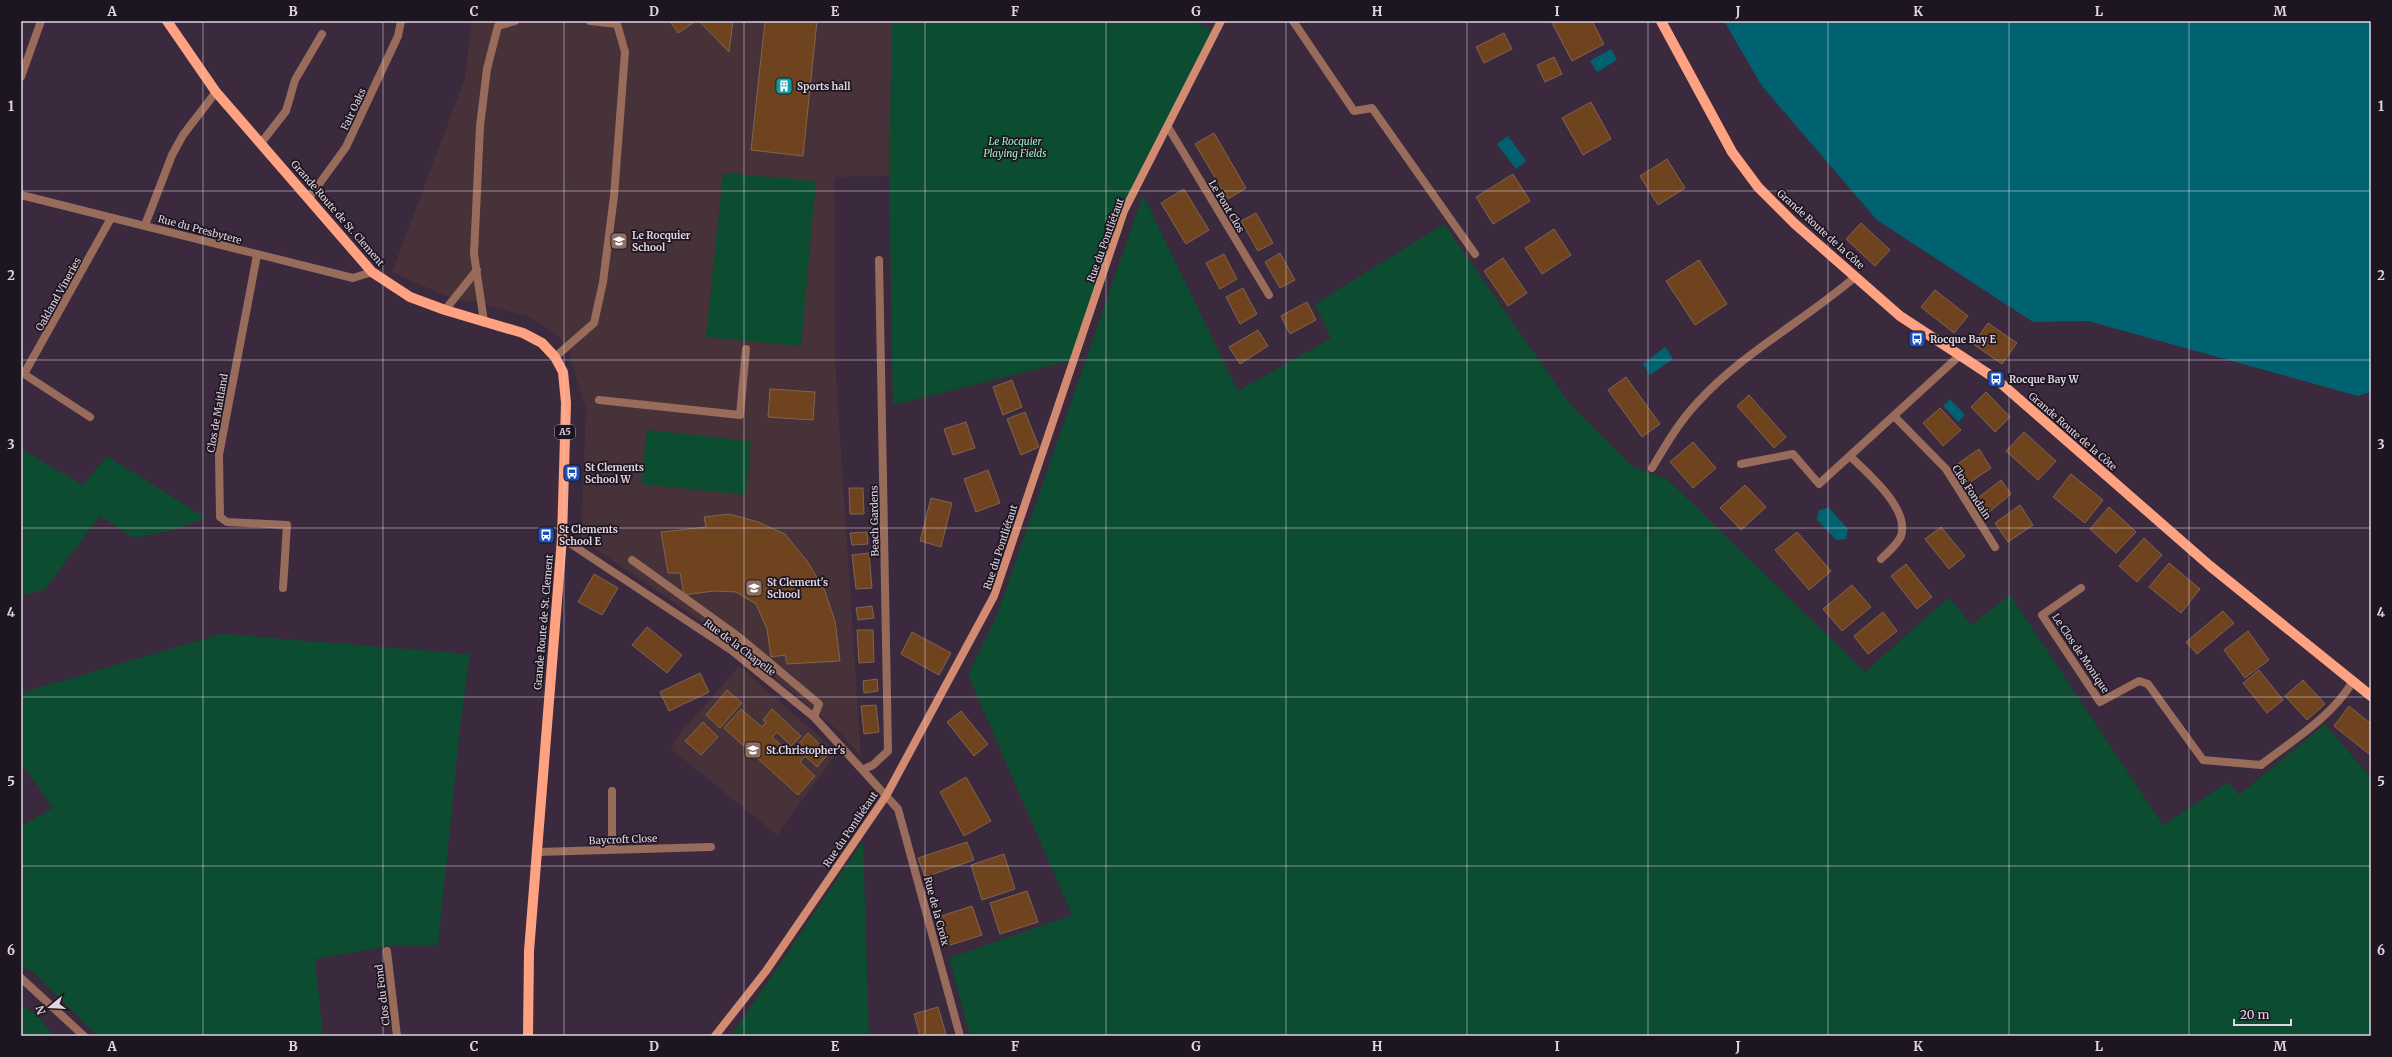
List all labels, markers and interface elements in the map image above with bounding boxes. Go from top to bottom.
text: A [106,3,117,20]
text: B [288,3,298,20]
text: C [470,3,479,20]
text: D [649,3,659,20]
text: E [831,3,840,20]
text: F [1011,3,1019,20]
text: G [1191,3,1201,20]
text: H [1372,3,1383,20]
text: I [1554,3,1560,20]
text: J [1734,3,1741,20]
text: K [1913,3,1923,20]
text: L [2095,3,2104,20]
text: M [2273,3,2287,20]
building icon: Sports hall [774,76,794,96]
place label: Sports hall [797,80,851,93]
street label: Fair Oaks [338,86,369,132]
text: 1 [8,98,14,115]
text: 1 [2378,98,2384,115]
park label: Le Rocquier Playing Fields [984,135,1046,160]
street label: Grande Route de St. Clement [288,158,387,269]
street label: Le Pont Clos [1206,178,1247,235]
street label: Grande Route de la Côte [1774,187,1867,272]
street label: Rue du Pontliétaut [1084,196,1127,284]
street label: Rue du Presbytere [156,212,243,247]
place label: Le Rocquier School [632,229,691,254]
school or university icon: Le Rocquier School [609,231,629,251]
street label: Oakland Vineries [33,255,84,333]
text: 2 [7,267,15,284]
text: 2 [2377,267,2385,284]
bus stop icon: Rocque Bay E [1907,329,1927,349]
place label: Rocque Bay E [1930,333,1996,346]
bus stop icon: Rocque Bay W [1986,369,2006,389]
street label: Clos de Maitland [204,373,231,454]
place label: Rocque Bay W [2009,373,2079,386]
street label: Grande Route de la Côte [2026,389,2120,473]
road number: A5 [555,425,575,439]
text: 3 [7,436,15,453]
text: 3 [2377,436,2385,453]
place label: St Clements School W [585,461,644,486]
bus stop icon: St Clements School W [562,463,582,483]
street label: Clos Fondain [1949,463,1994,522]
street label: Beach Gardens [867,485,882,557]
street label: Rue du Pontliétaut [981,503,1020,591]
place label: St Clements School E [559,523,618,548]
bus stop icon: St Clements School E [536,525,556,545]
street label: Grande Route de St. Clement [531,554,556,690]
place label: St Clement's School [767,576,828,601]
school or university icon: St Clement's School [744,578,764,598]
text: 4 [7,604,16,621]
text: 4 [2377,604,2386,621]
street label: Le Clos de Monique [2049,611,2112,696]
street label: Rue de la Chapelle [701,616,778,679]
school or university icon: St.Christopher's [743,740,763,760]
place label: St.Christopher's [766,744,845,757]
text: 5 [7,773,15,790]
text: 5 [2377,773,2385,790]
street label: Rue du Pontliétaut [820,789,881,870]
street label: Baycroft Close [588,832,658,847]
street label: Rue de la Croix [921,875,952,947]
text: 6 [7,942,15,959]
text: 6 [2377,942,2385,959]
street label: Clos du Fond [372,964,393,1026]
north arrow [30,987,70,1027]
scale bar [2234,1001,2291,1027]
text: N [32,1004,48,1016]
text: 20 m [2240,1007,2269,1022]
text: A [106,1038,117,1055]
text: B [288,1038,298,1055]
text: C [470,1038,479,1055]
text: D [649,1038,659,1055]
text: E [831,1038,840,1055]
text: F [1011,1038,1019,1055]
text: G [1191,1038,1201,1055]
text: H [1372,1038,1383,1055]
text: I [1554,1038,1560,1055]
text: J [1734,1038,1741,1055]
text: K [1913,1038,1923,1055]
text: L [2095,1038,2104,1055]
text: M [2273,1038,2287,1055]

